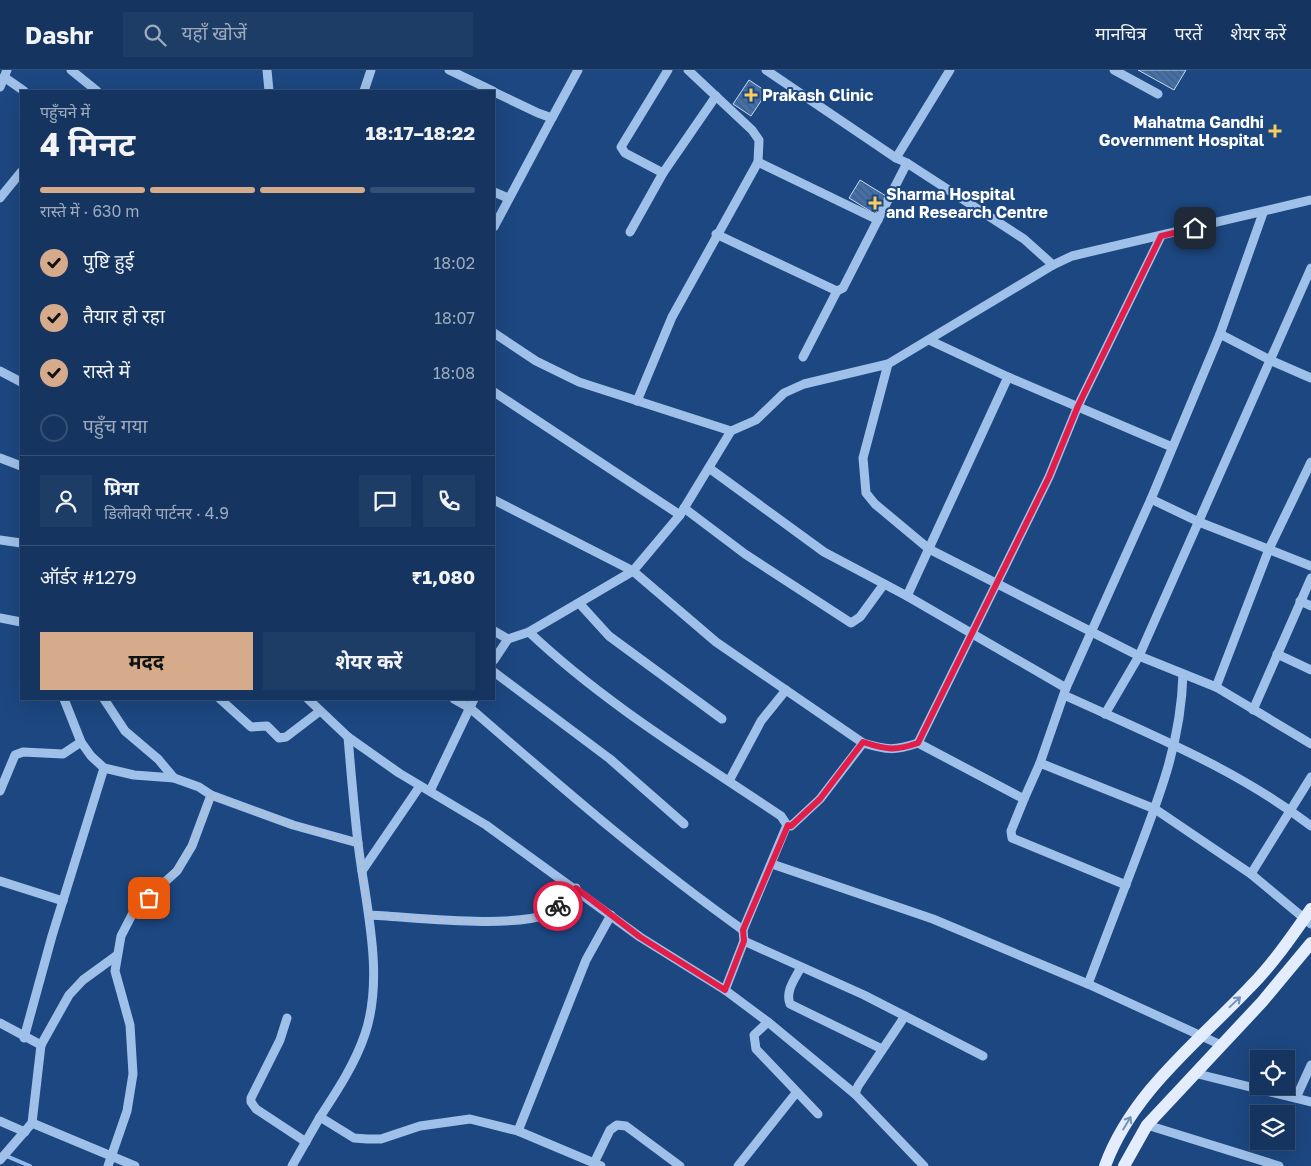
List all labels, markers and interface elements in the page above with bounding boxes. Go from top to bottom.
search box [123,12,473,57]
text: Dashr [25,20,93,49]
icon: search [141,21,169,49]
text: यहाँ खोजें [181,21,247,44]
text: मानचित्र [1095,22,1146,44]
text: परतें [1174,22,1202,44]
text: शेयर करें [1230,22,1286,44]
place label: Prakash Clinic [762,85,873,105]
marker: Prakash Clinic [744,88,758,102]
text: पहुँचने में [40,102,90,122]
place label: Mahatma Gandhi Government Hospital [1099,112,1265,150]
text: 18:17–18:22 [366,121,475,144]
marker: Mahatma Gandhi Government Hospital [1268,124,1282,138]
text: 4 मिनट [40,125,135,163]
place label: Sharma Hospital and Research Centre [886,184,1048,222]
marker: Sharma Hospital and Research Centre [868,196,882,210]
text: रास्ते में · 630 m [40,201,140,221]
pin [1174,207,1216,249]
icon: home [1181,214,1209,242]
icon: check [40,249,68,277]
text: पुष्टि हुई [83,249,134,272]
text: 18:02 [433,253,475,273]
icon: check [40,304,68,332]
text: तैयार हो रहा [83,304,165,327]
text: 18:07 [434,308,475,328]
icon: check [40,359,68,387]
text: रास्ते में [83,359,130,382]
text: 18:08 [433,363,475,383]
text: पहुँच गया [83,414,147,437]
button: person [40,475,92,527]
button: chat [359,475,411,527]
button: phone [423,475,475,527]
text: प्रिया [104,476,139,499]
text: डिलीवरी पार्टनर · 4.9 [104,503,229,523]
text: ऑर्डर #1279 [40,565,137,588]
text: ₹1,080 [411,565,475,588]
button: मदद [40,632,253,690]
button: शेयर करें [263,632,475,690]
pin [128,877,170,919]
courier [533,881,583,931]
icon: bag [135,884,163,912]
icon: bike [544,892,572,920]
one-way arrow [1229,996,1241,1008]
map controls [1250,1050,1295,1150]
button: locate [1250,1050,1295,1095]
button: layers [1250,1105,1295,1150]
one-way arrow [1123,1116,1133,1130]

